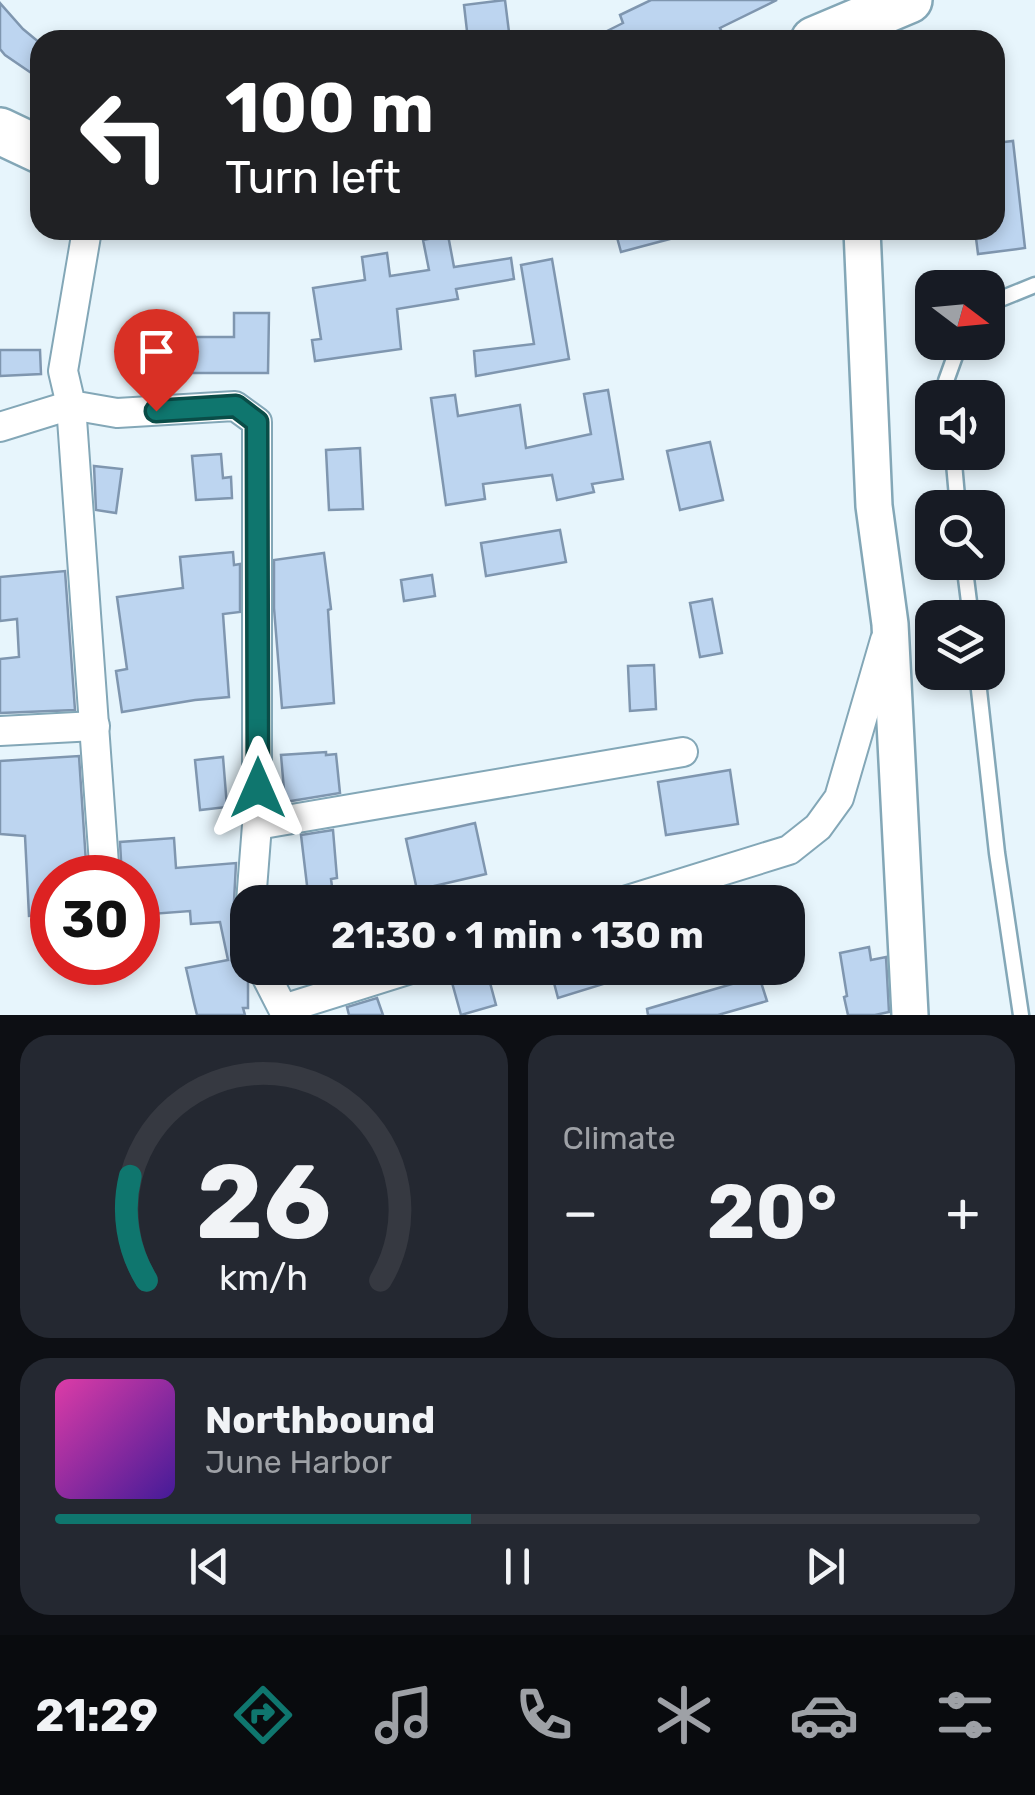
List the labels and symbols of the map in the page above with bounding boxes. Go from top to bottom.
north arrow [915,270,1005,360]
pin [114,309,199,412]
position arrow [206,736,310,840]
speed limit sign: 30 [30,855,160,985]

